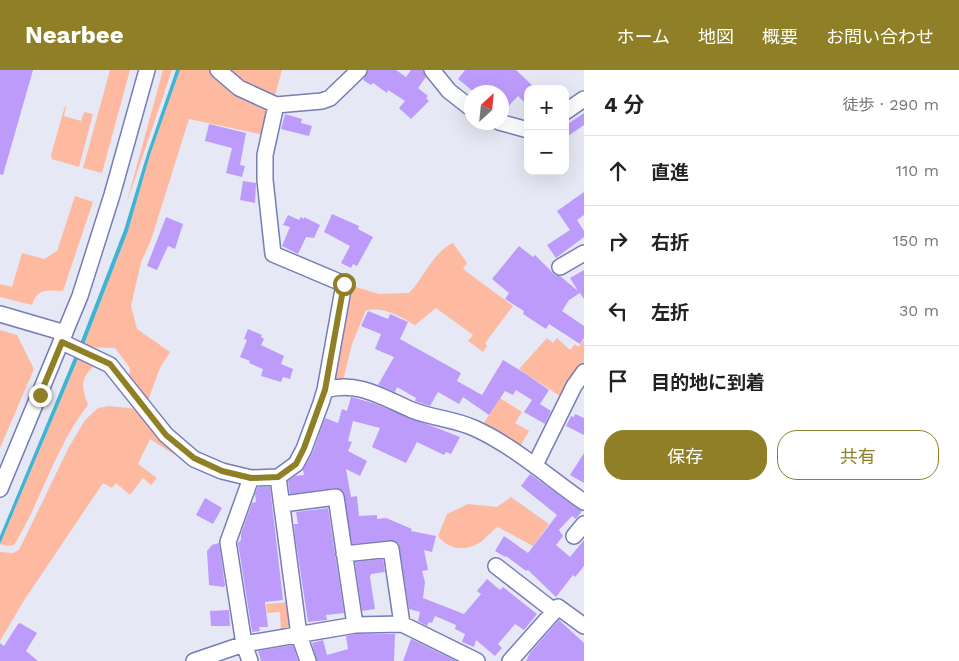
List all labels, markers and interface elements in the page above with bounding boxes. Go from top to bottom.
text: Nearbee [25,21,124,49]
text: ホーム [617,26,670,47]
text: 地図 [698,26,734,47]
text: 概要 [762,26,798,47]
text: お問い合わせ [826,26,934,47]
north arrow [464,85,509,130]
map controls [524,85,569,175]
button: + [524,85,569,130]
text: 4 分 [604,92,645,117]
text: 徒歩 · 290 m [843,95,939,114]
button: − [524,130,569,175]
icon: ahead [604,157,632,185]
text: 直進 [651,161,689,184]
text: 110 m [896,161,939,180]
icon: right [604,227,632,255]
text: 右折 [651,231,689,254]
text: 150 m [893,231,939,250]
route start [333,273,356,296]
icon: left [604,297,632,325]
text: 左折 [651,301,689,324]
text: 30 m [899,301,939,320]
icon: arrive [604,367,632,395]
text: 目的地に到着 [651,371,765,394]
route end [29,384,52,407]
button: 保存 [604,430,767,480]
button: 共有 [777,430,939,480]

